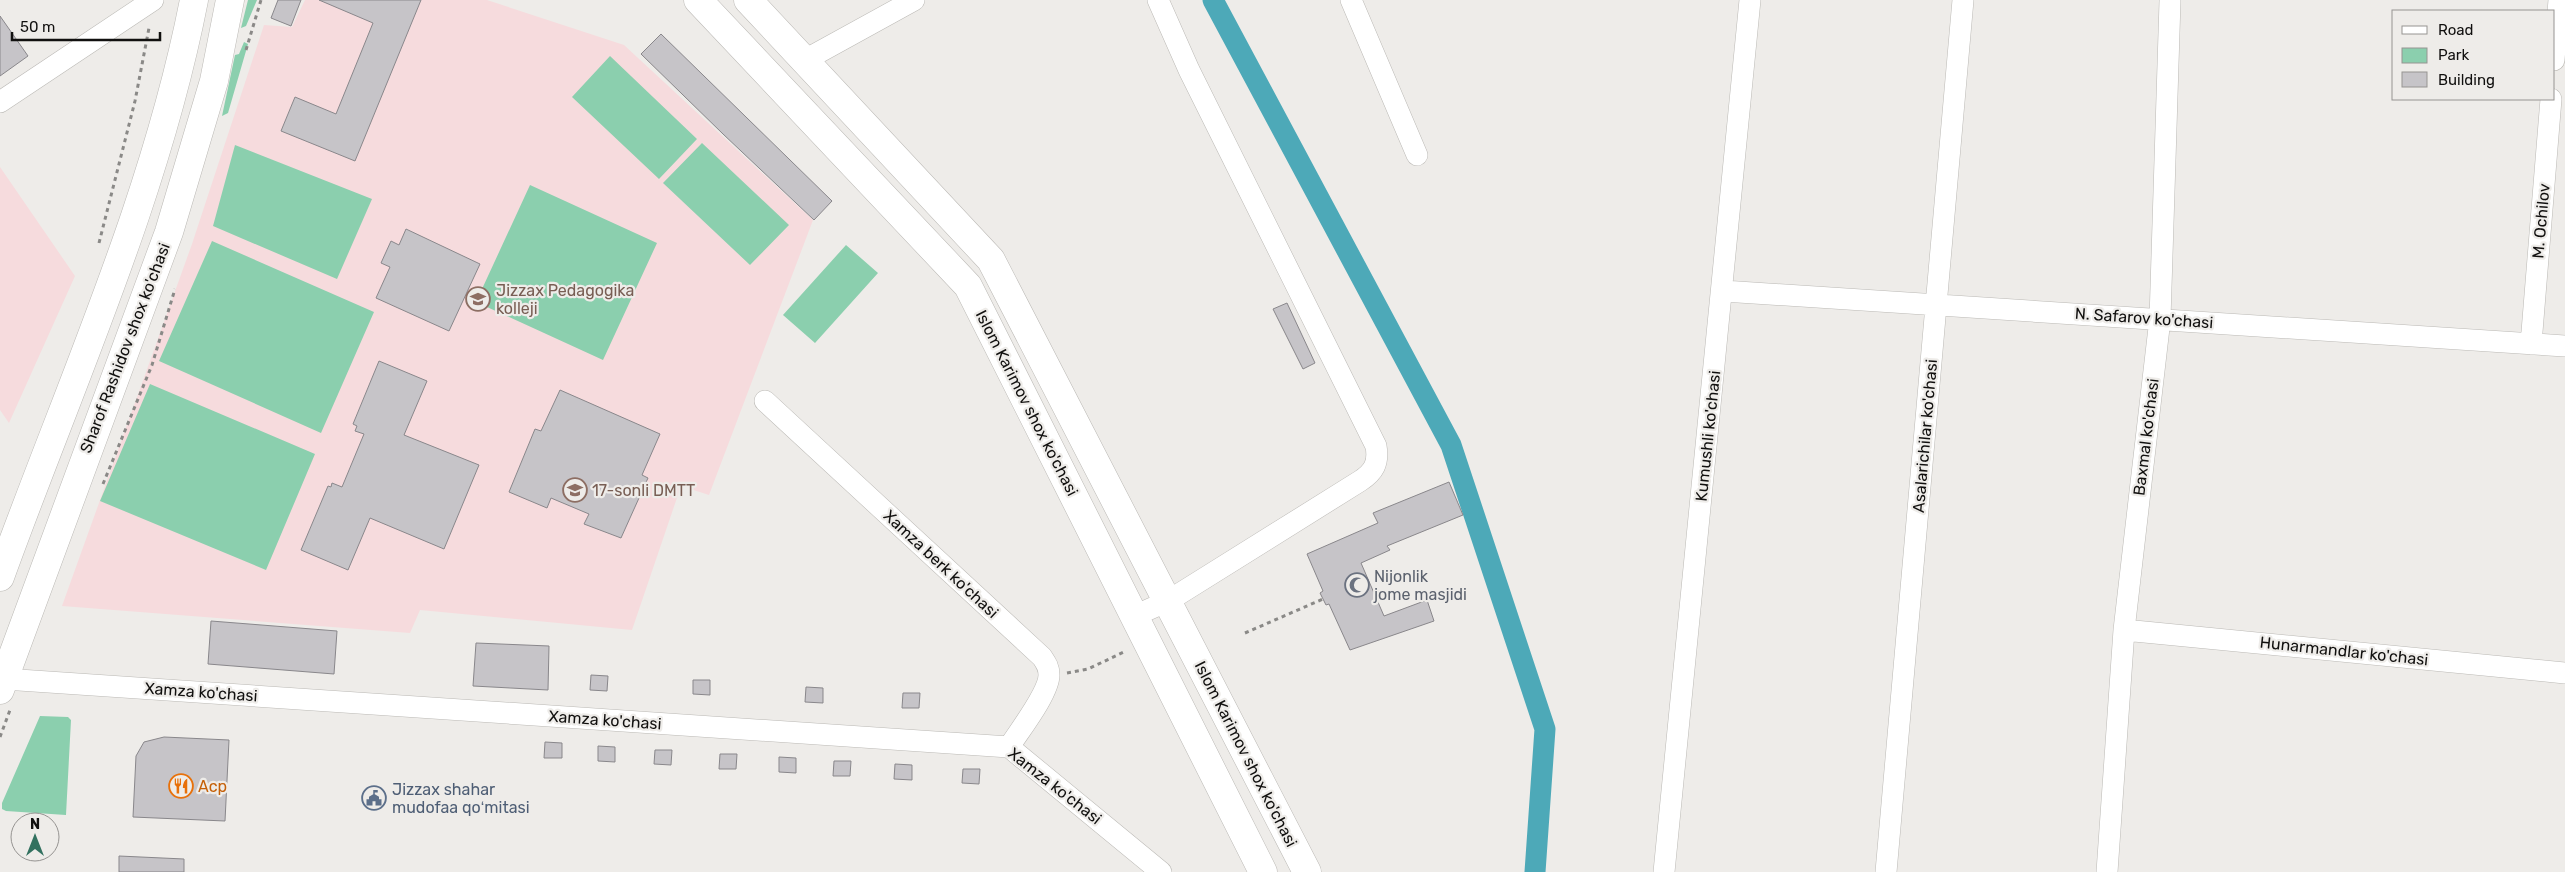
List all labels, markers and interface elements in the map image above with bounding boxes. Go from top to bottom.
scale bar [12,10,160,42]
legend [2392,10,2555,100]
text: 50 m [20,18,55,36]
text: Road [2438,21,2474,39]
text: Park [2438,46,2469,64]
text: Building [2438,71,2495,89]
street label: M. Ochilov [2528,182,2554,259]
street label: Sharof Rashidov shox ko'chasi [76,240,174,456]
place label: Jizzax Pedagogika kolleji [496,281,634,318]
school or university icon: Jizzax Pedagogika kolleji [465,286,491,312]
street label: N. Safarov ko'chasi [2074,304,2214,332]
street label: Islom Karimov shox ko'chasi [972,307,1082,499]
street label: Asalarichilar ko'chasi [1909,358,1941,514]
street label: Kumushli ko'chasi [1692,370,1724,502]
street label: Baxmal ko'chasi [2129,377,2163,497]
school or university icon: 17-sonli DMTT [562,477,588,503]
place label: 17-sonli DMTT [592,481,695,500]
street label: Xamza berk ko'chasi [880,506,1002,622]
place label: Nijonlik jome masjidi [1373,567,1467,604]
mosque icon: Nijonlik jome masjidi [1344,572,1370,598]
street label: Hunarmandlar ko'chasi [2259,633,2429,669]
street label: Islom Karimov shox ko'chasi [1191,658,1301,850]
street label: Xamza ko'chasi [144,679,258,705]
street label: Xamza ko'chasi [548,707,662,733]
street label: Xamza ko'chasi [1005,744,1105,828]
restaurant icon: Аср [168,773,194,799]
place label: Аср [198,777,227,796]
place label: Jizzax shahar mudofaa qoʻmitasi [392,780,530,817]
public building icon: Jizzax shahar mudofaa qoʻmitasi [361,785,387,811]
north arrow [10,812,60,862]
text: N [30,816,40,833]

